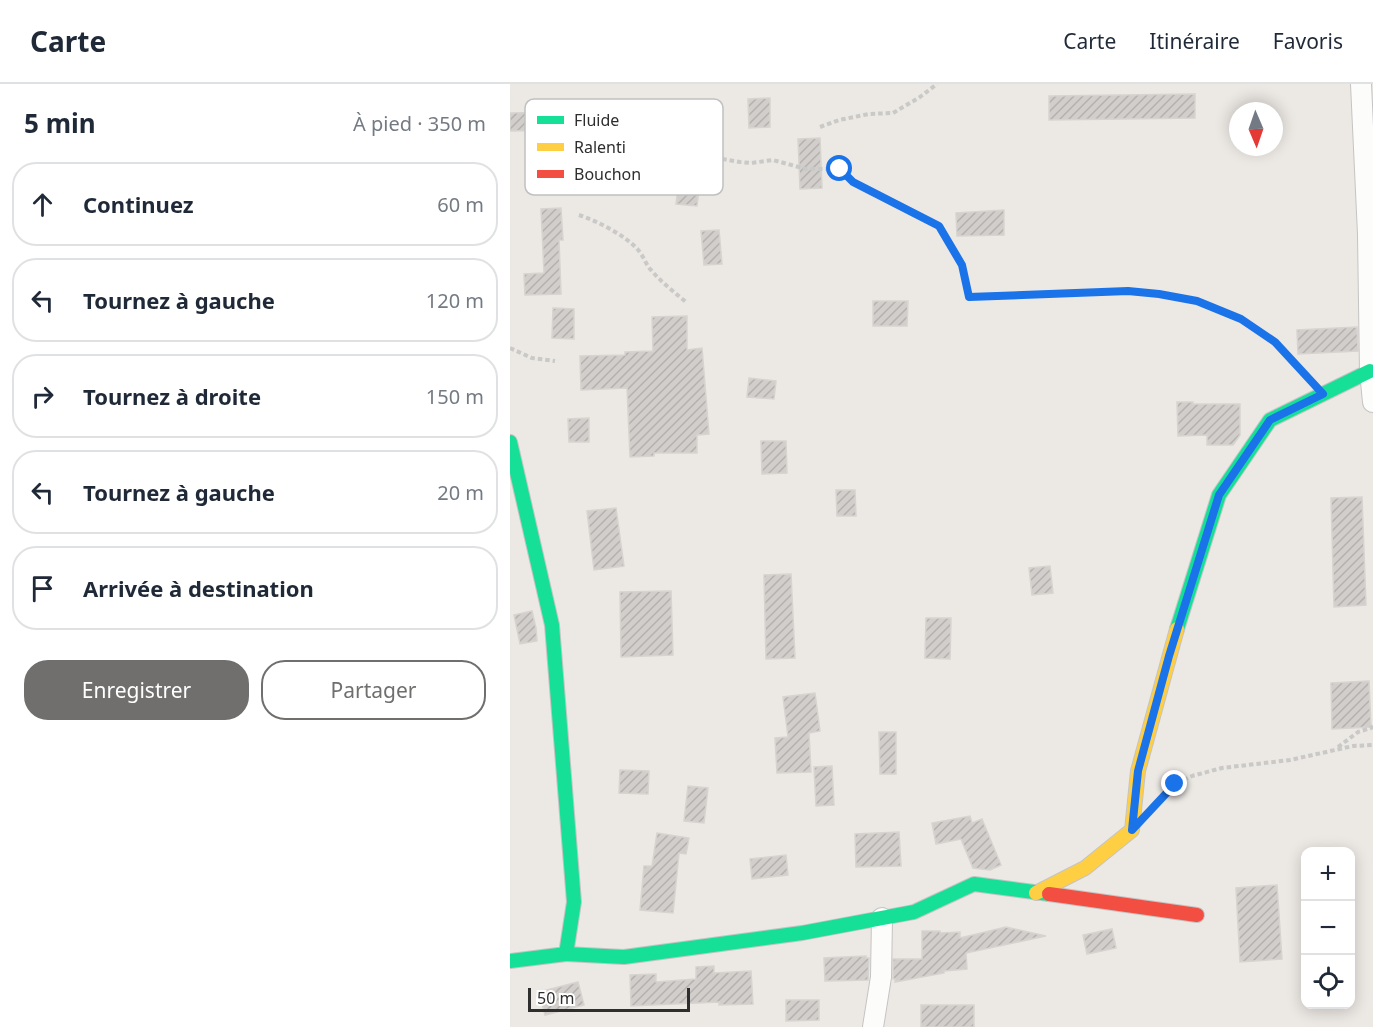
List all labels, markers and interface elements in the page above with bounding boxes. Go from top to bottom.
text: Carte [30,22,106,60]
text: Carte [1063,27,1116,55]
text: Itinéraire [1149,27,1240,55]
text: Favoris [1273,27,1343,55]
legend [525,99,723,195]
north arrow [1229,102,1283,156]
text: 5 min [24,105,96,141]
text: Fluide [574,109,619,131]
text: À pied · 350 m [353,110,486,137]
text: Ralenti [574,136,626,158]
route start [826,155,852,181]
text: Bouchon [574,163,641,185]
icon: ahead [26,188,59,221]
text: Continuez [83,189,194,219]
text: 60 m [437,191,484,218]
icon: left [26,284,59,317]
text: Tournez à gauche [83,285,275,315]
text: 120 m [426,287,484,314]
icon: right [26,380,59,413]
text: Tournez à droite [83,381,261,411]
text: 150 m [426,383,484,410]
icon: left [26,476,59,509]
text: Tournez à gauche [83,477,275,507]
text: 20 m [437,479,484,506]
icon: arrive [26,572,59,605]
text: Arrivée à destination [83,573,314,603]
button: Enregistrer [24,660,249,720]
button: Partager [261,660,486,720]
route end [1161,770,1187,796]
map controls [1301,847,1355,1009]
button: + [1301,847,1355,901]
button: − [1301,901,1355,955]
button: locate [1301,955,1355,1009]
scale bar [528,985,690,1012]
text: 50 m [537,987,574,1009]

